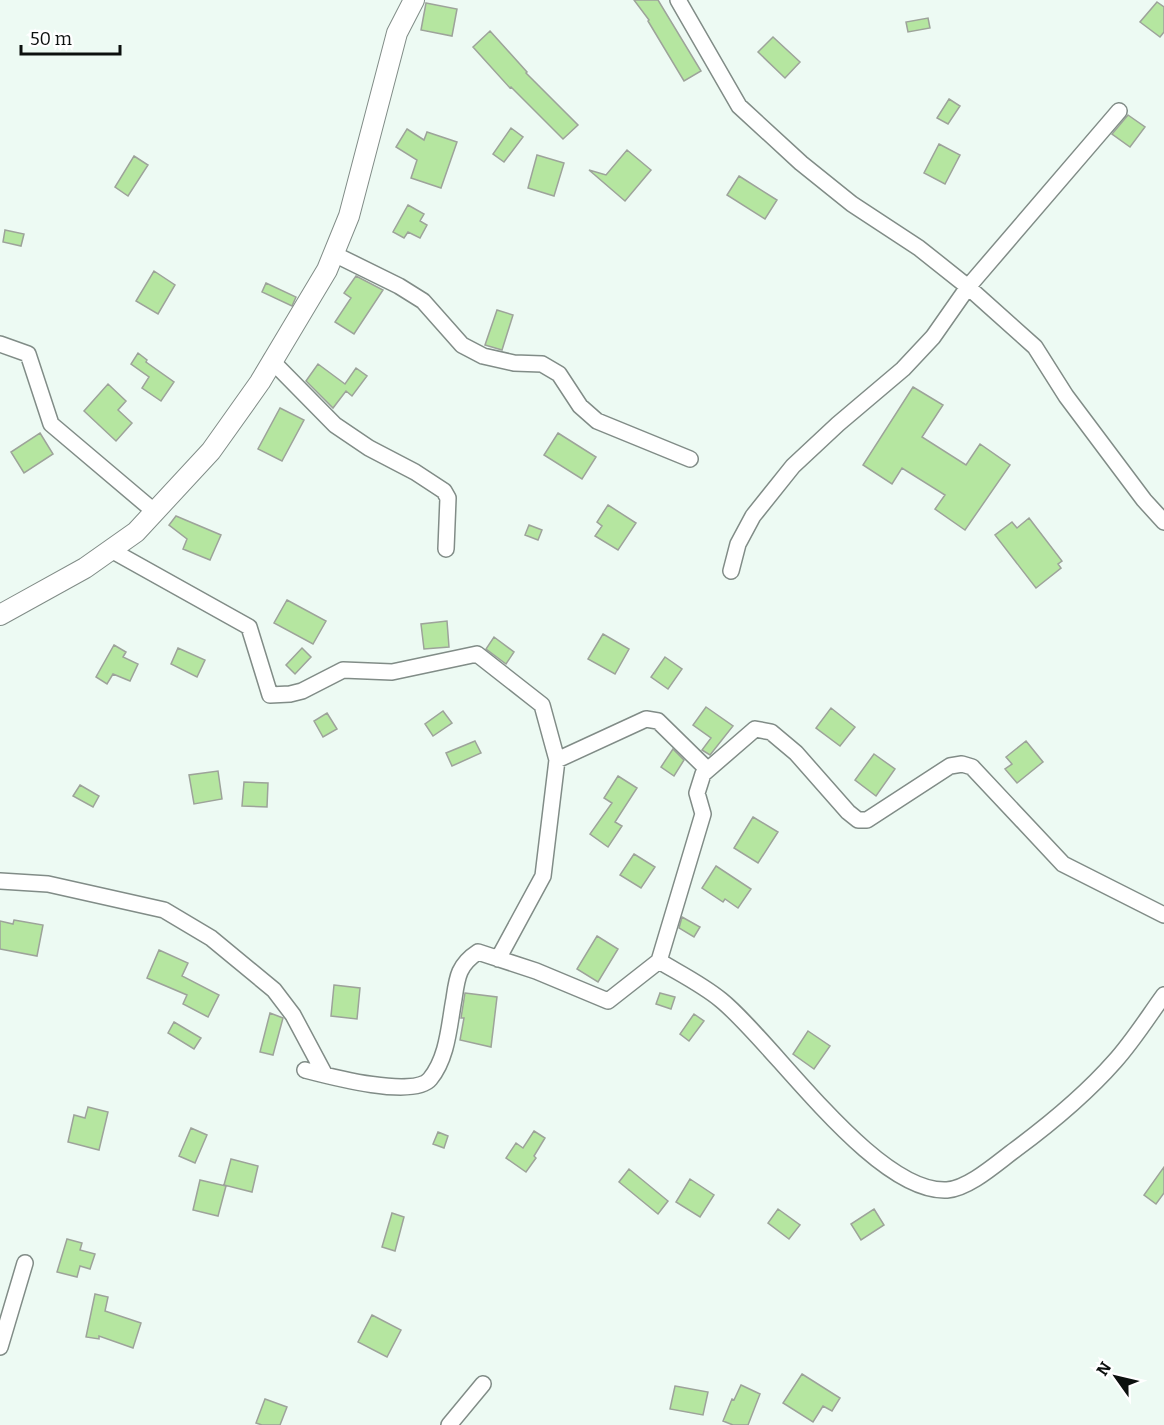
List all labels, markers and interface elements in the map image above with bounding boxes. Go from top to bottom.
scale bar [21,18,120,56]
text: 50 m [30,28,72,50]
north arrow [1086,1347,1146,1407]
text: N [1093,1358,1115,1379]

